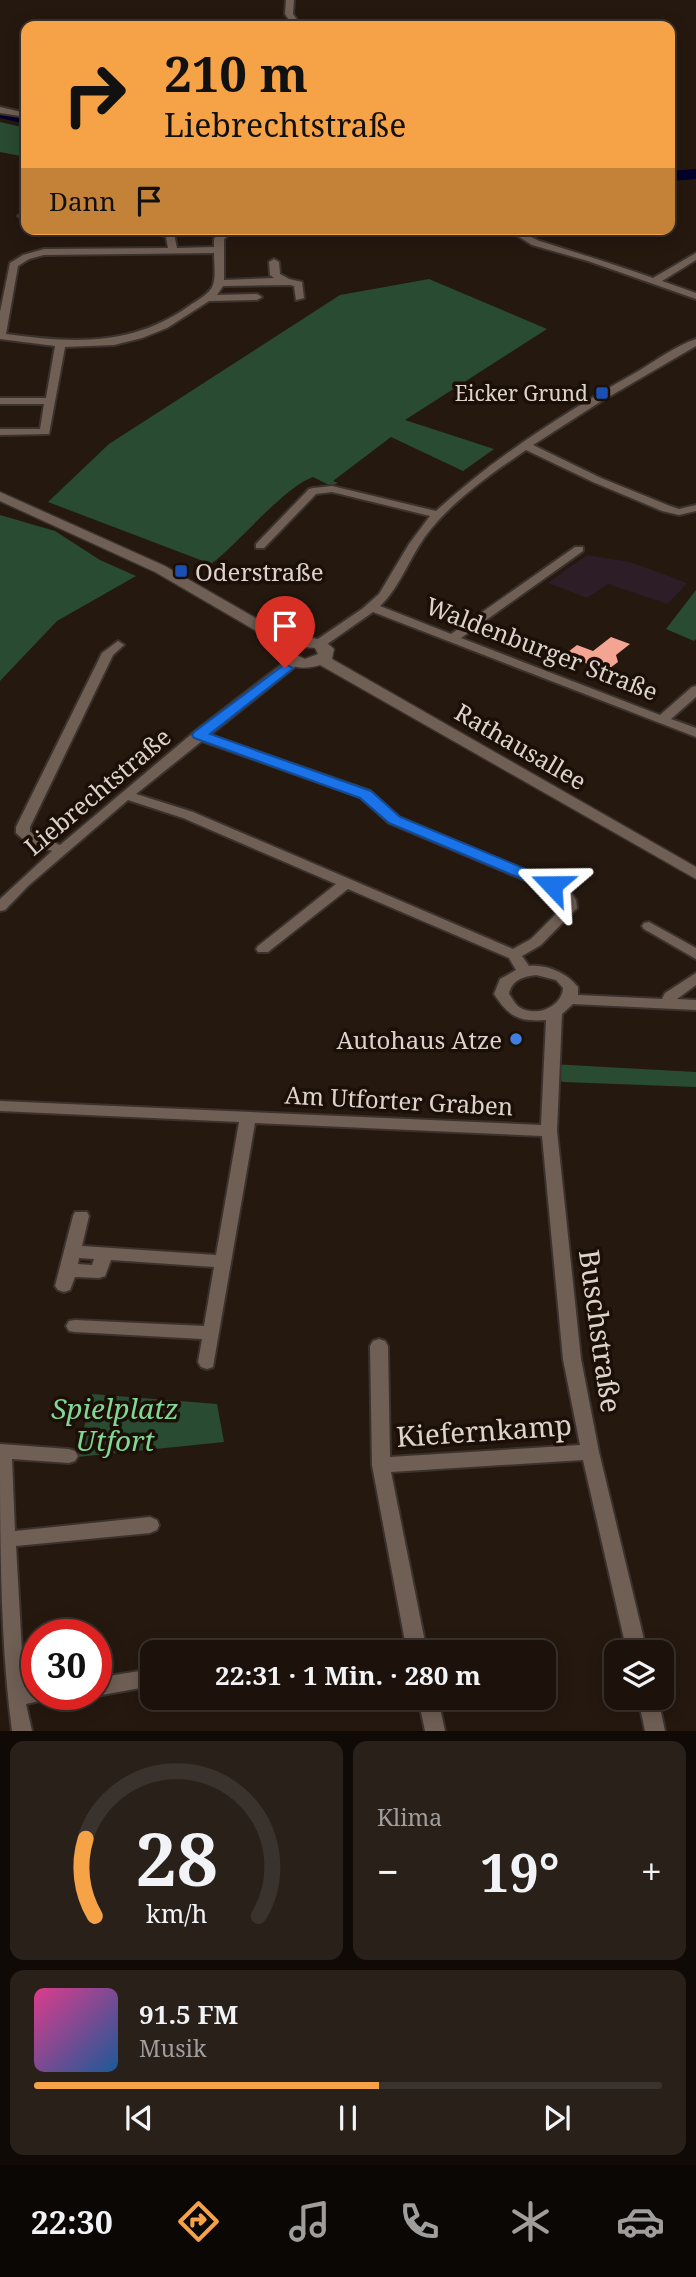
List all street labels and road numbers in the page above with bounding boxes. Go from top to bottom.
street label: Waldenburger Straße [421,588,663,708]
street label: Rathausallee [449,695,593,797]
street label: Liebrechtstraße [17,720,177,862]
street label: Am Utforter Graben [284,1078,514,1122]
street label: Buschstraße [571,1247,631,1415]
street label: Kiefernkamp [395,1405,573,1455]

